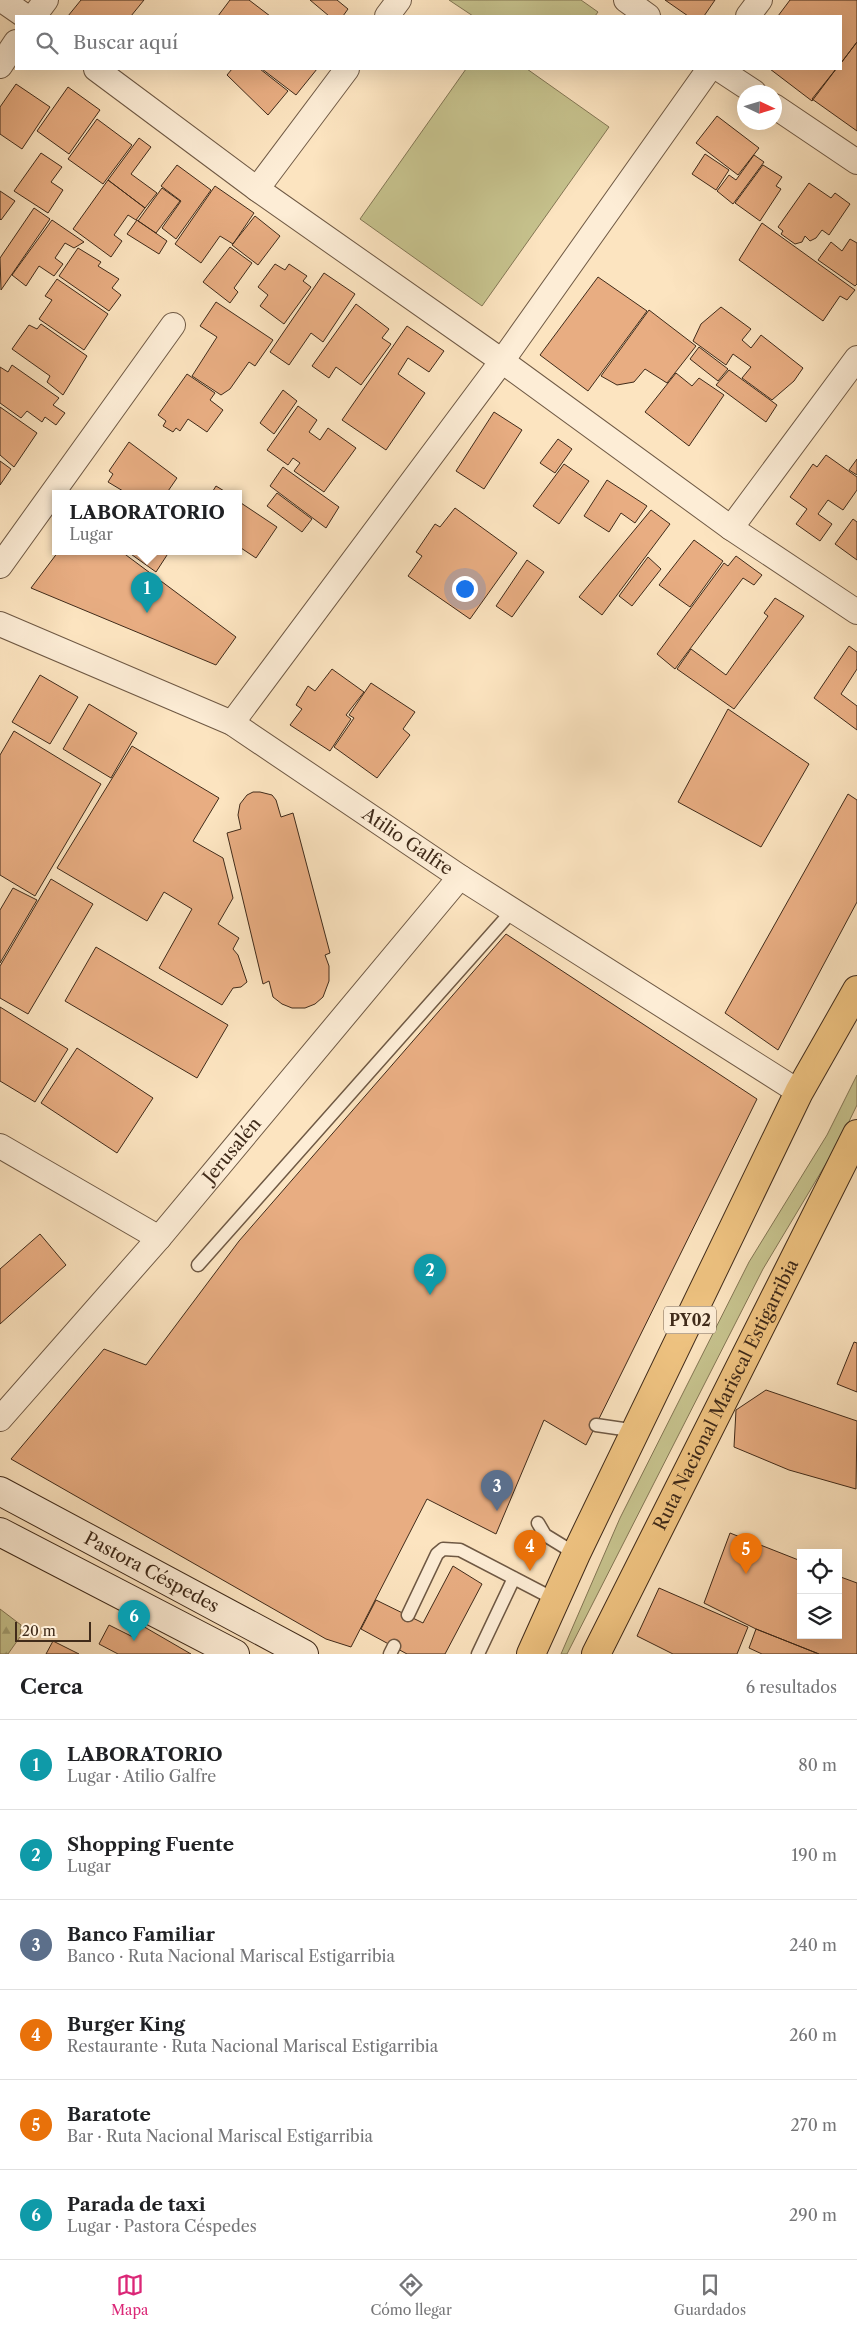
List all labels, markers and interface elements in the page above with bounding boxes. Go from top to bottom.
search box [15,15,842,70]
icon: search [33,29,61,57]
text: Buscar aquí [73,31,178,54]
north arrow [737,85,782,130]
popup [52,490,242,555]
text: LABORATORIO [69,501,225,524]
text: Lugar [69,524,113,544]
pin: 1 [131,572,163,613]
your location [452,576,478,602]
street label: Atilio Galfre [357,802,457,880]
street label: Jerusalén [196,1113,266,1190]
pin: 2 [414,1254,446,1295]
street label: Ruta Nacional Mariscal Estigarribia [649,1255,804,1534]
road number: PY02 [664,1306,716,1334]
pin: 3 [481,1470,513,1511]
street label: Pastora Céspedes [80,1527,223,1617]
pin: 4 [514,1530,546,1571]
pin: 5 [730,1533,762,1574]
map controls [797,1549,842,1639]
button: locate [797,1549,842,1594]
button: layers [797,1594,842,1639]
pin: 6 [118,1600,150,1641]
scale bar [15,1619,91,1642]
text: 20 m [22,1622,56,1640]
text: Cerca [20,1674,83,1699]
text: 6 resultados [746,1677,837,1697]
text: LABORATORIO [67,1743,223,1766]
text: 1 [32,1755,40,1775]
text: 80 m [798,1755,837,1775]
text: Lugar · Atilio Galfre [67,1766,216,1786]
text: Shopping Fuente [67,1833,234,1856]
text: 2 [31,1845,41,1865]
text: 190 m [792,1845,837,1865]
text: Lugar [67,1856,111,1876]
text: Banco Familiar [67,1923,215,1946]
text: 3 [31,1935,41,1955]
text: 240 m [789,1935,837,1955]
text: Banco · Ruta Nacional Mariscal Estigarribia [67,1946,395,1966]
text: Burger King [67,2013,185,2036]
text: 4 [31,2025,41,2045]
text: 260 m [789,2025,837,2045]
text: Restaurante · Ruta Nacional Mariscal Estigarribia [67,2036,438,2056]
text: Baratote [67,2103,151,2126]
text: 5 [32,2115,40,2135]
text: 270 m [791,2115,837,2135]
text: Bar · Ruta Nacional Mariscal Estigarribia [67,2126,373,2146]
text: Parada de taxi [67,2193,205,2216]
text: 6 [31,2205,41,2225]
text: 290 m [789,2205,837,2225]
text: Lugar · Pastora Céspedes [67,2216,257,2236]
tab: Mapa [111,2271,148,2319]
tab: Cómo llegar [370,2271,452,2319]
tab: Guardados [674,2271,746,2319]

